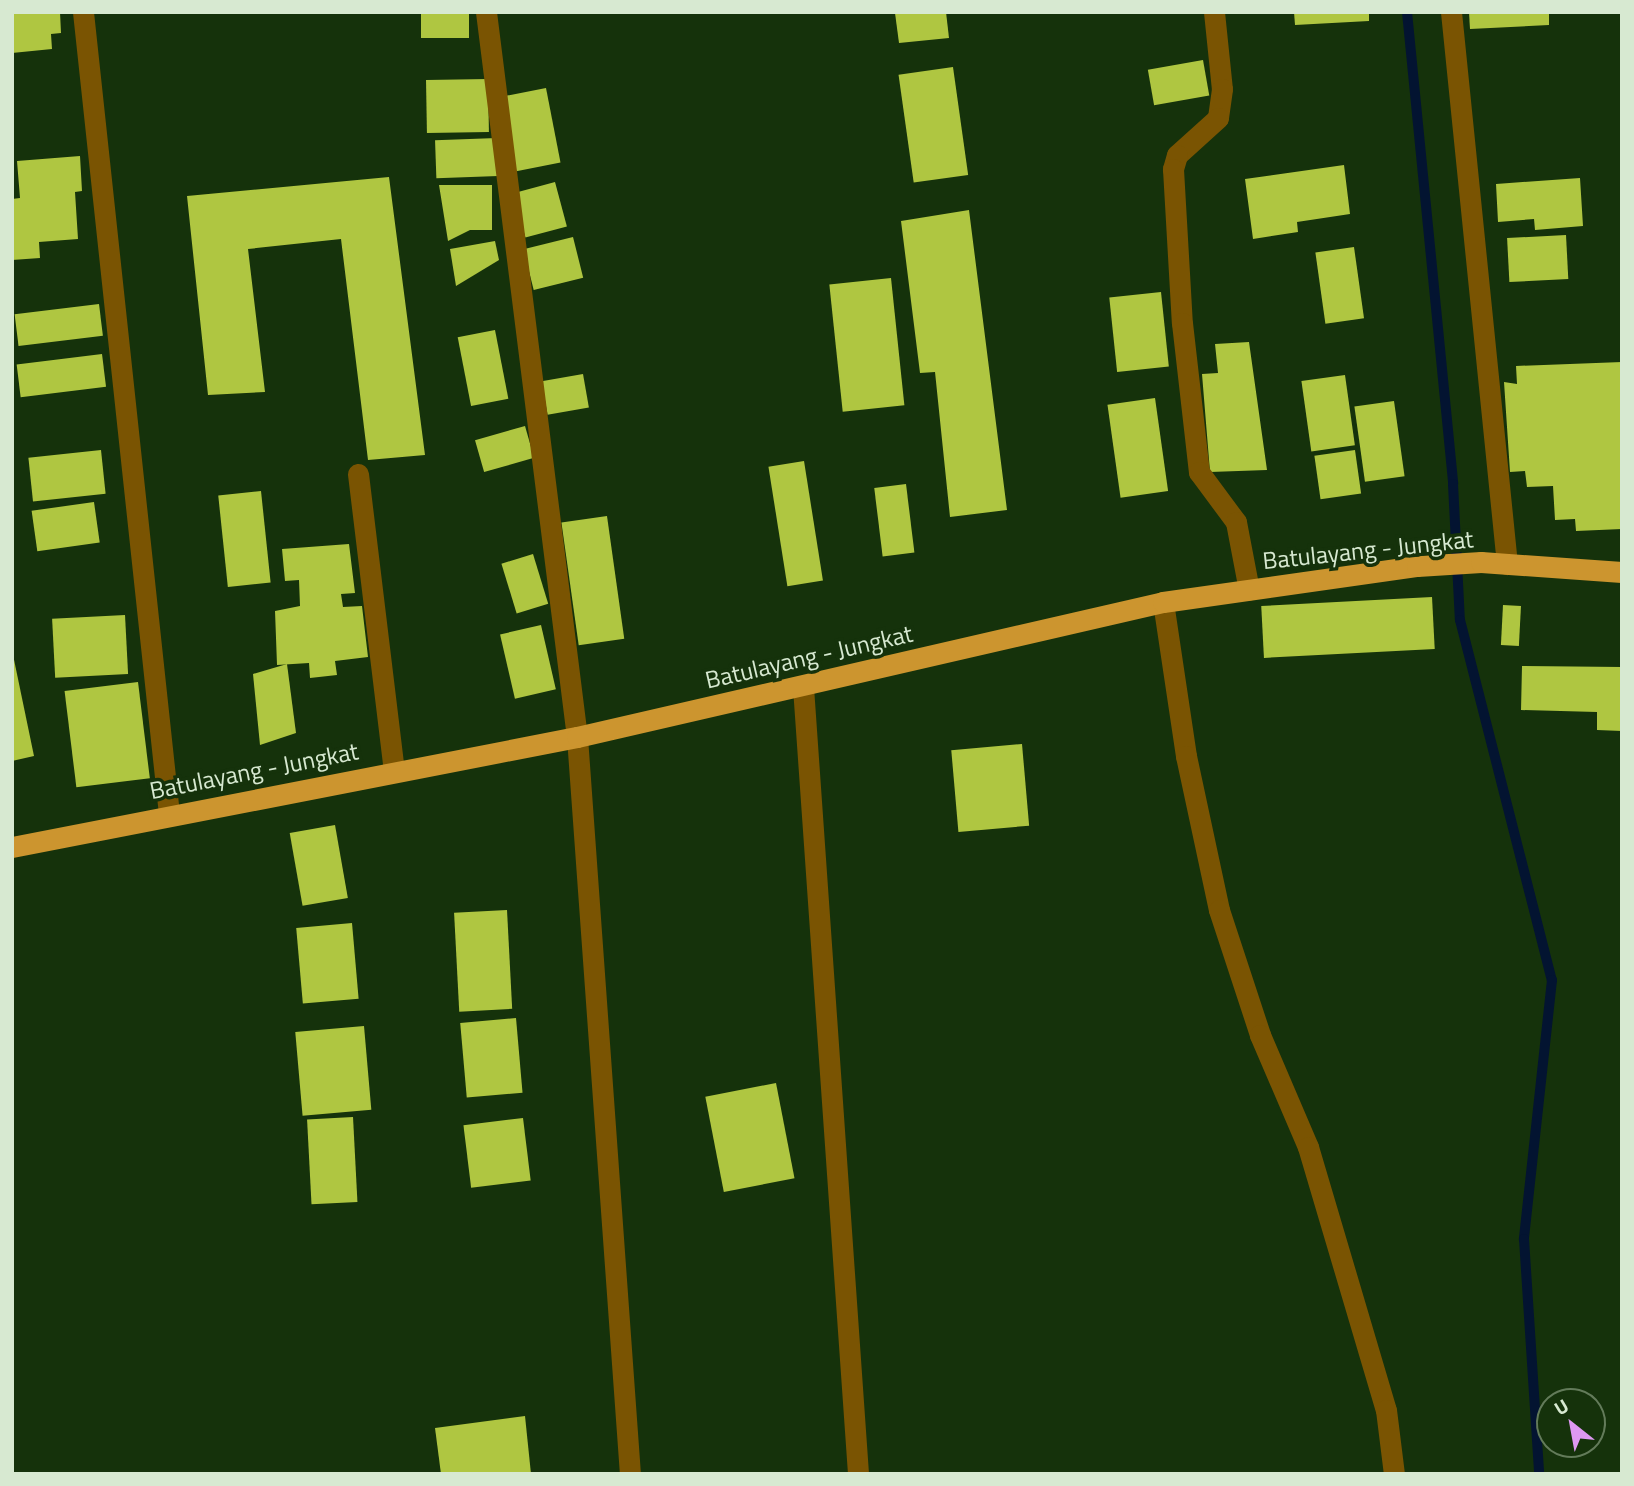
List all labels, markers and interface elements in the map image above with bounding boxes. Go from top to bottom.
street label: Batulayang - Jungkat [1261,525,1475,575]
street label: Batulayang - Jungkat [703,619,915,695]
street label: Batulayang - Jungkat [147,737,361,805]
north arrow [1536,1388,1606,1458]
text: U [1548,1391,1574,1422]

